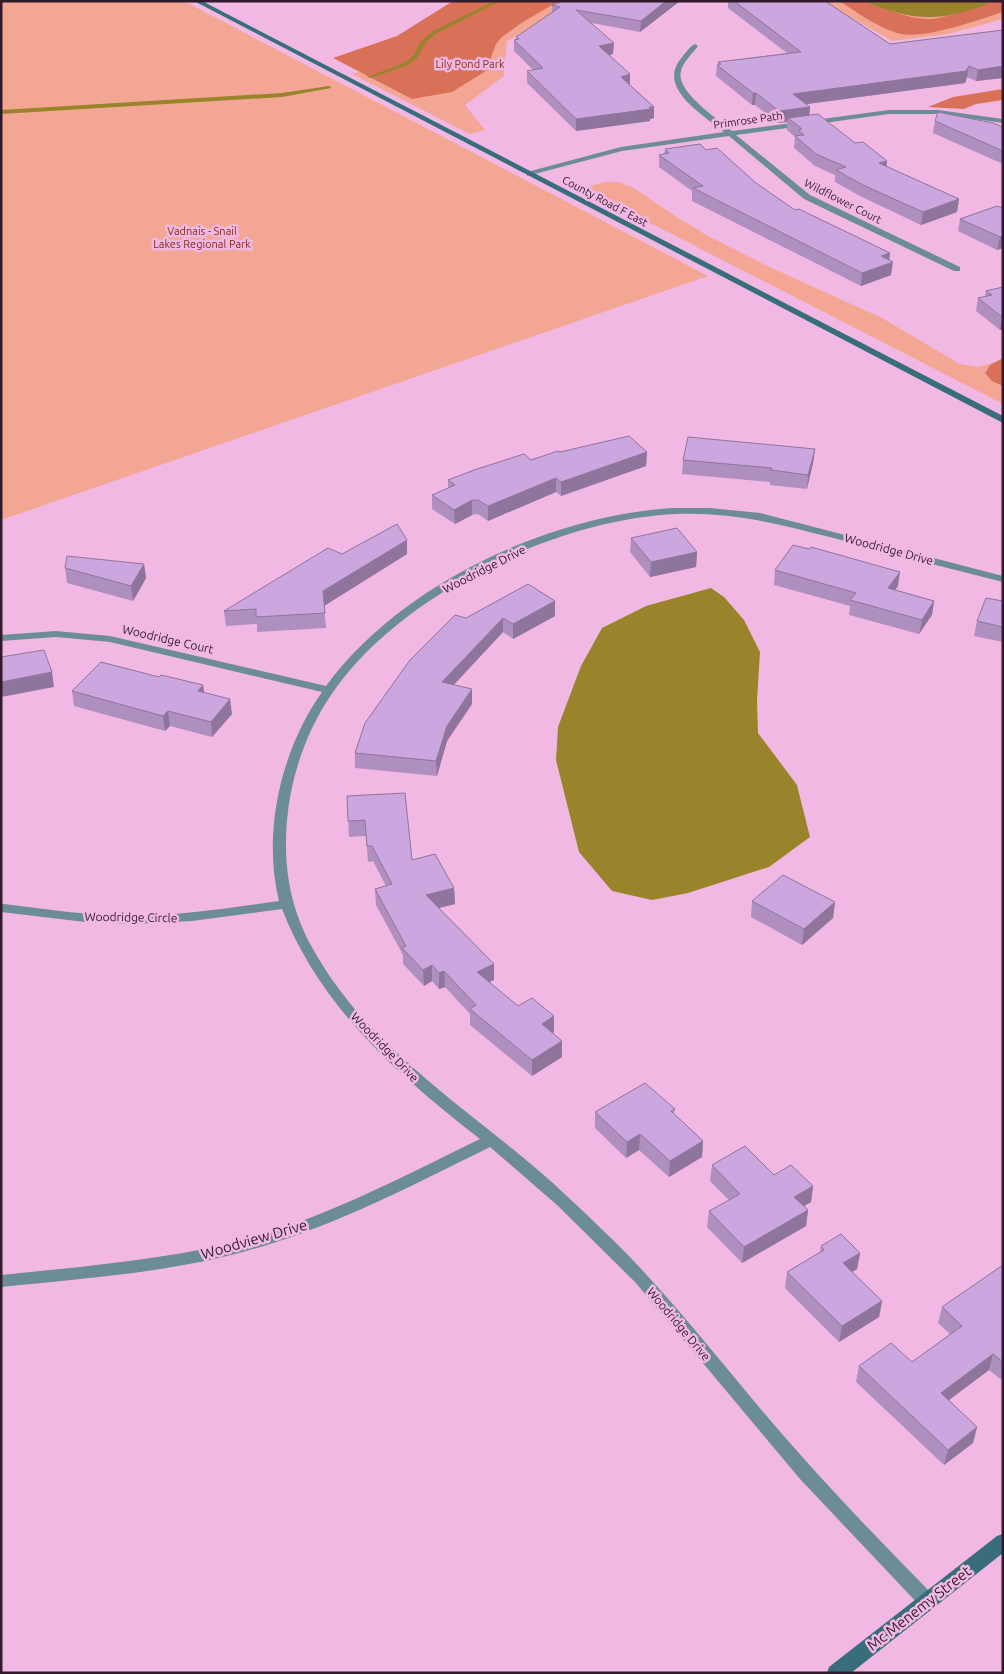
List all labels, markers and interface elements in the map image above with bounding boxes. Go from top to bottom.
park label: Lily Pond Park [436,58,505,70]
street label: Primrose Path [713,109,783,131]
street label: County Road F East [560,173,650,229]
street label: Wildflower Court [802,176,884,226]
park label: Vadnais - Snail Lakes Regional Park [153,225,251,250]
street label: Woodridge Drive [843,531,935,567]
street label: Woodridge Drive [440,543,528,595]
street label: Woodridge Court [121,622,215,656]
street label: Woodridge Circle [84,910,178,924]
street label: Woodridge Drive [349,1010,421,1084]
street label: Woodview Drive [199,1216,309,1262]
street label: Woodridge Drive [645,1285,713,1363]
street label: Mc Menemy Street [864,1562,974,1654]

